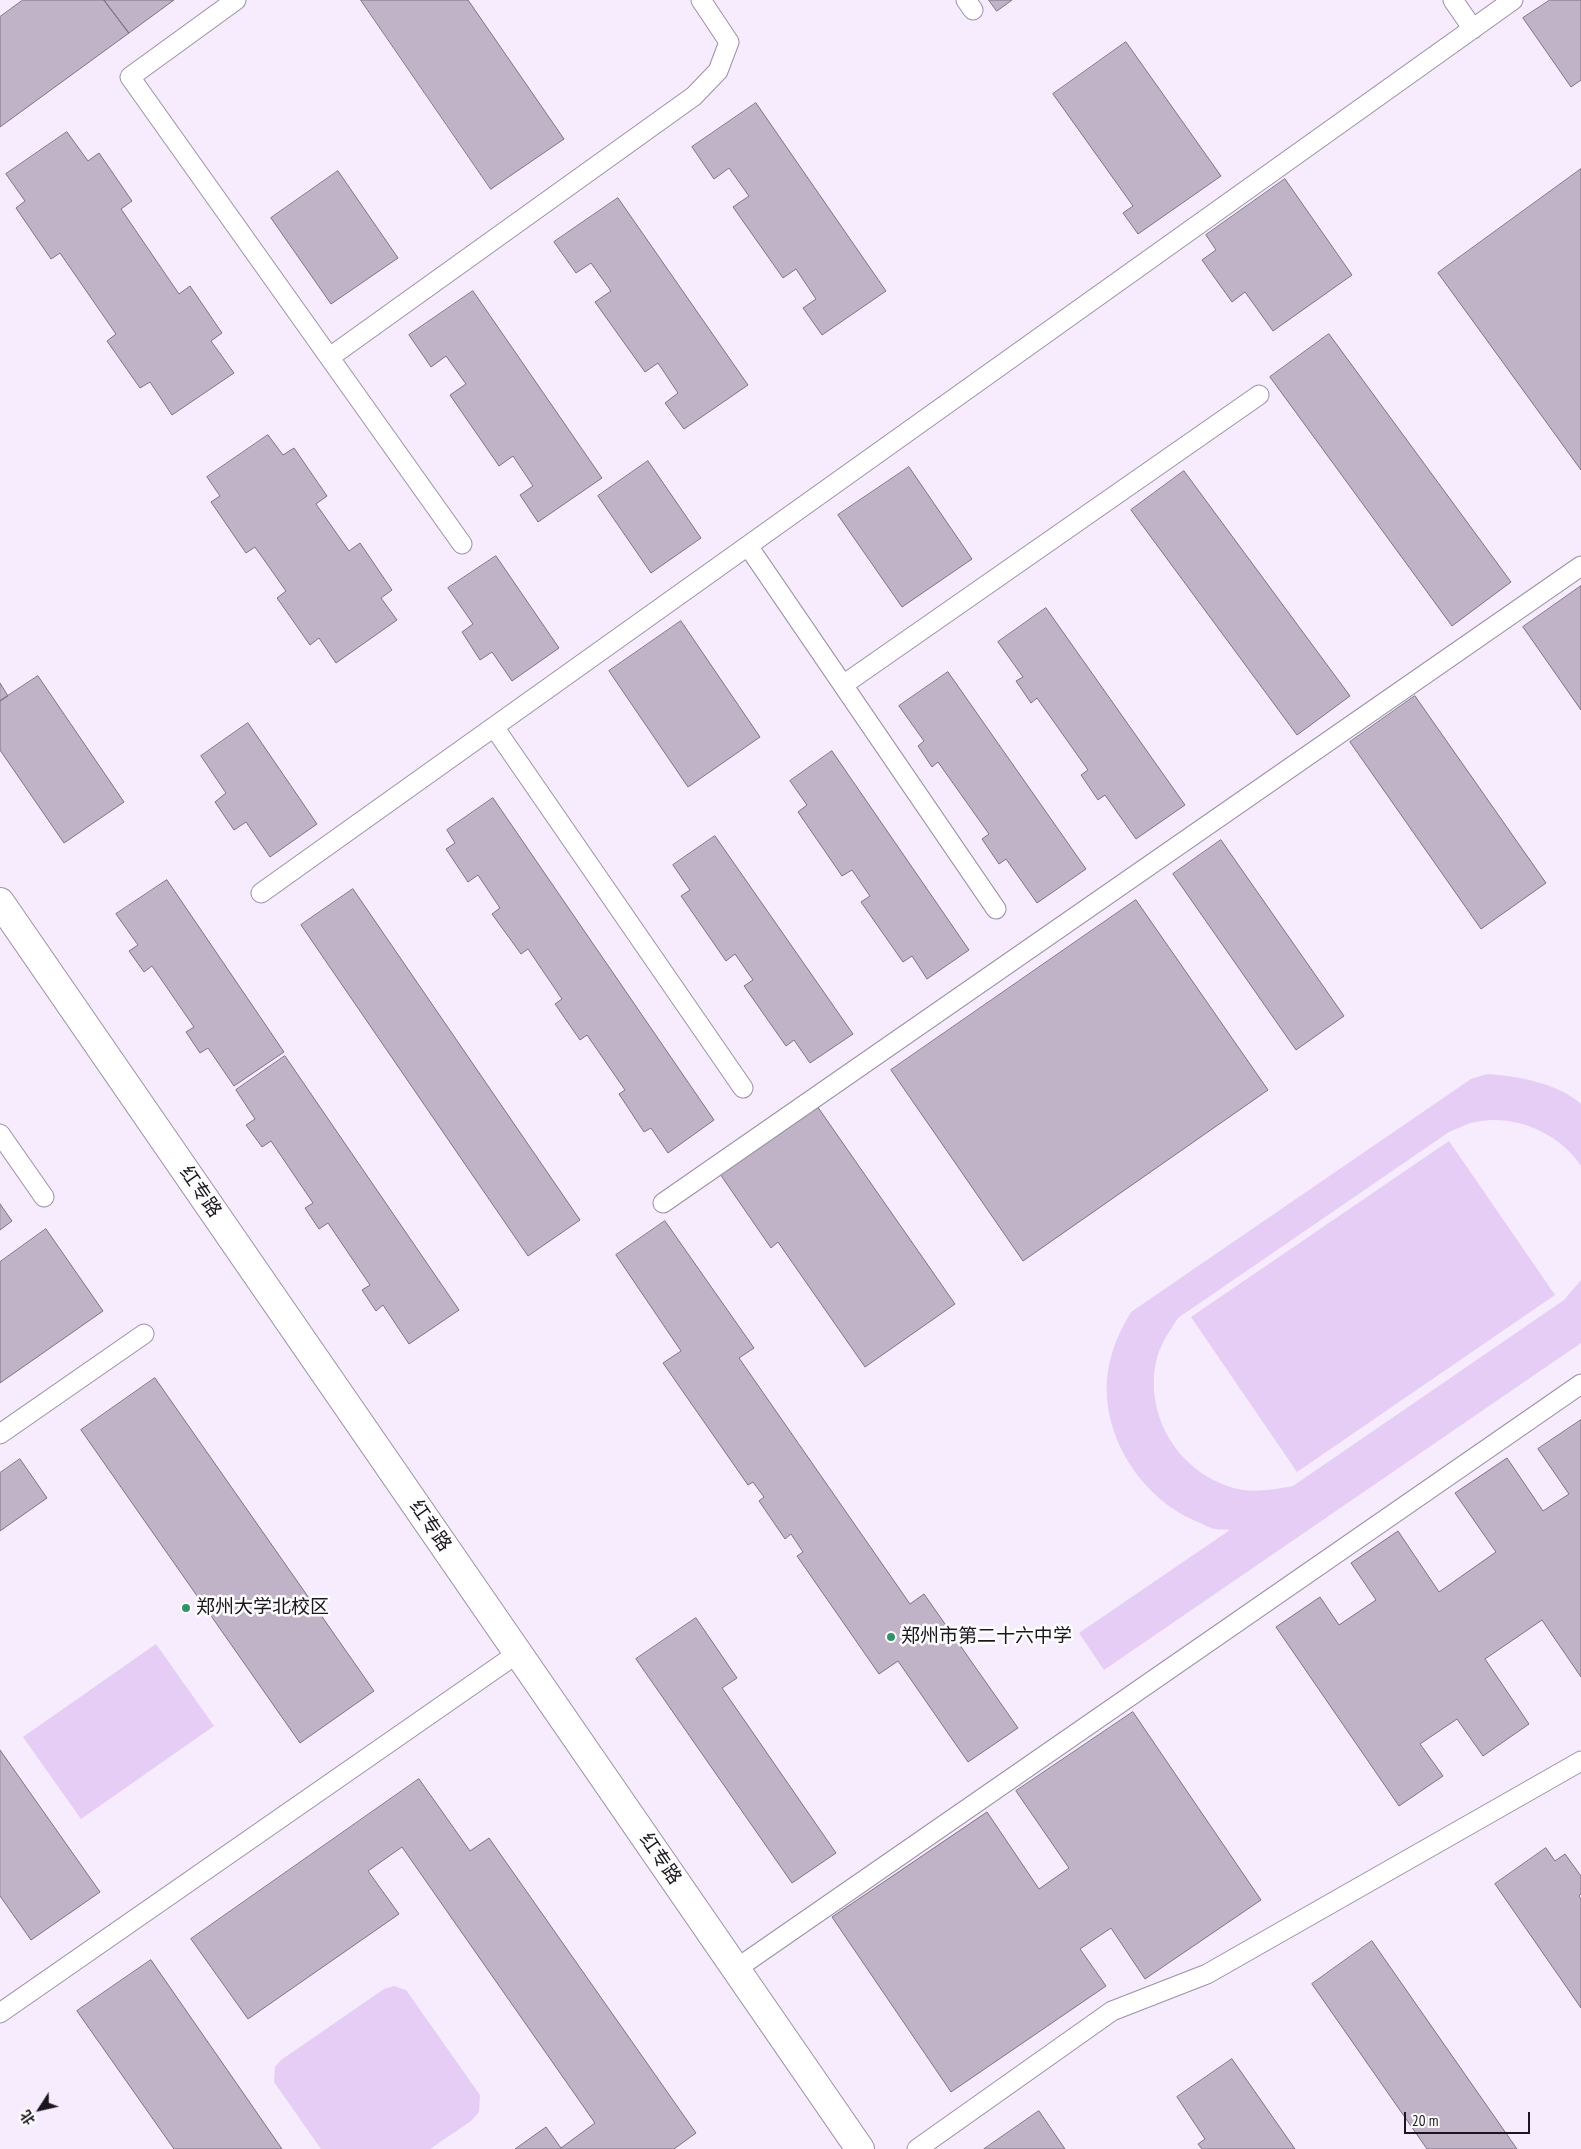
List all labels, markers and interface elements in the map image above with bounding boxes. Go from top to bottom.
street label: 红专路 [174,1162,226,1222]
street label: 红专路 [404,1496,456,1556]
place label: 郑州大学北校区 [196,1597,329,1619]
marker: 郑州大学北校区 [180,1602,192,1614]
place label: 郑州市第二十六中学 [901,1626,1072,1648]
marker: 郑州市第二十六中学 [885,1631,897,1643]
street label: 红专路 [634,1829,686,1889]
north arrow [15,2084,65,2134]
scale bar [1406,2102,1532,2134]
text: 北 [16,2107,39,2129]
text: 20 m [1412,2111,1438,2130]

